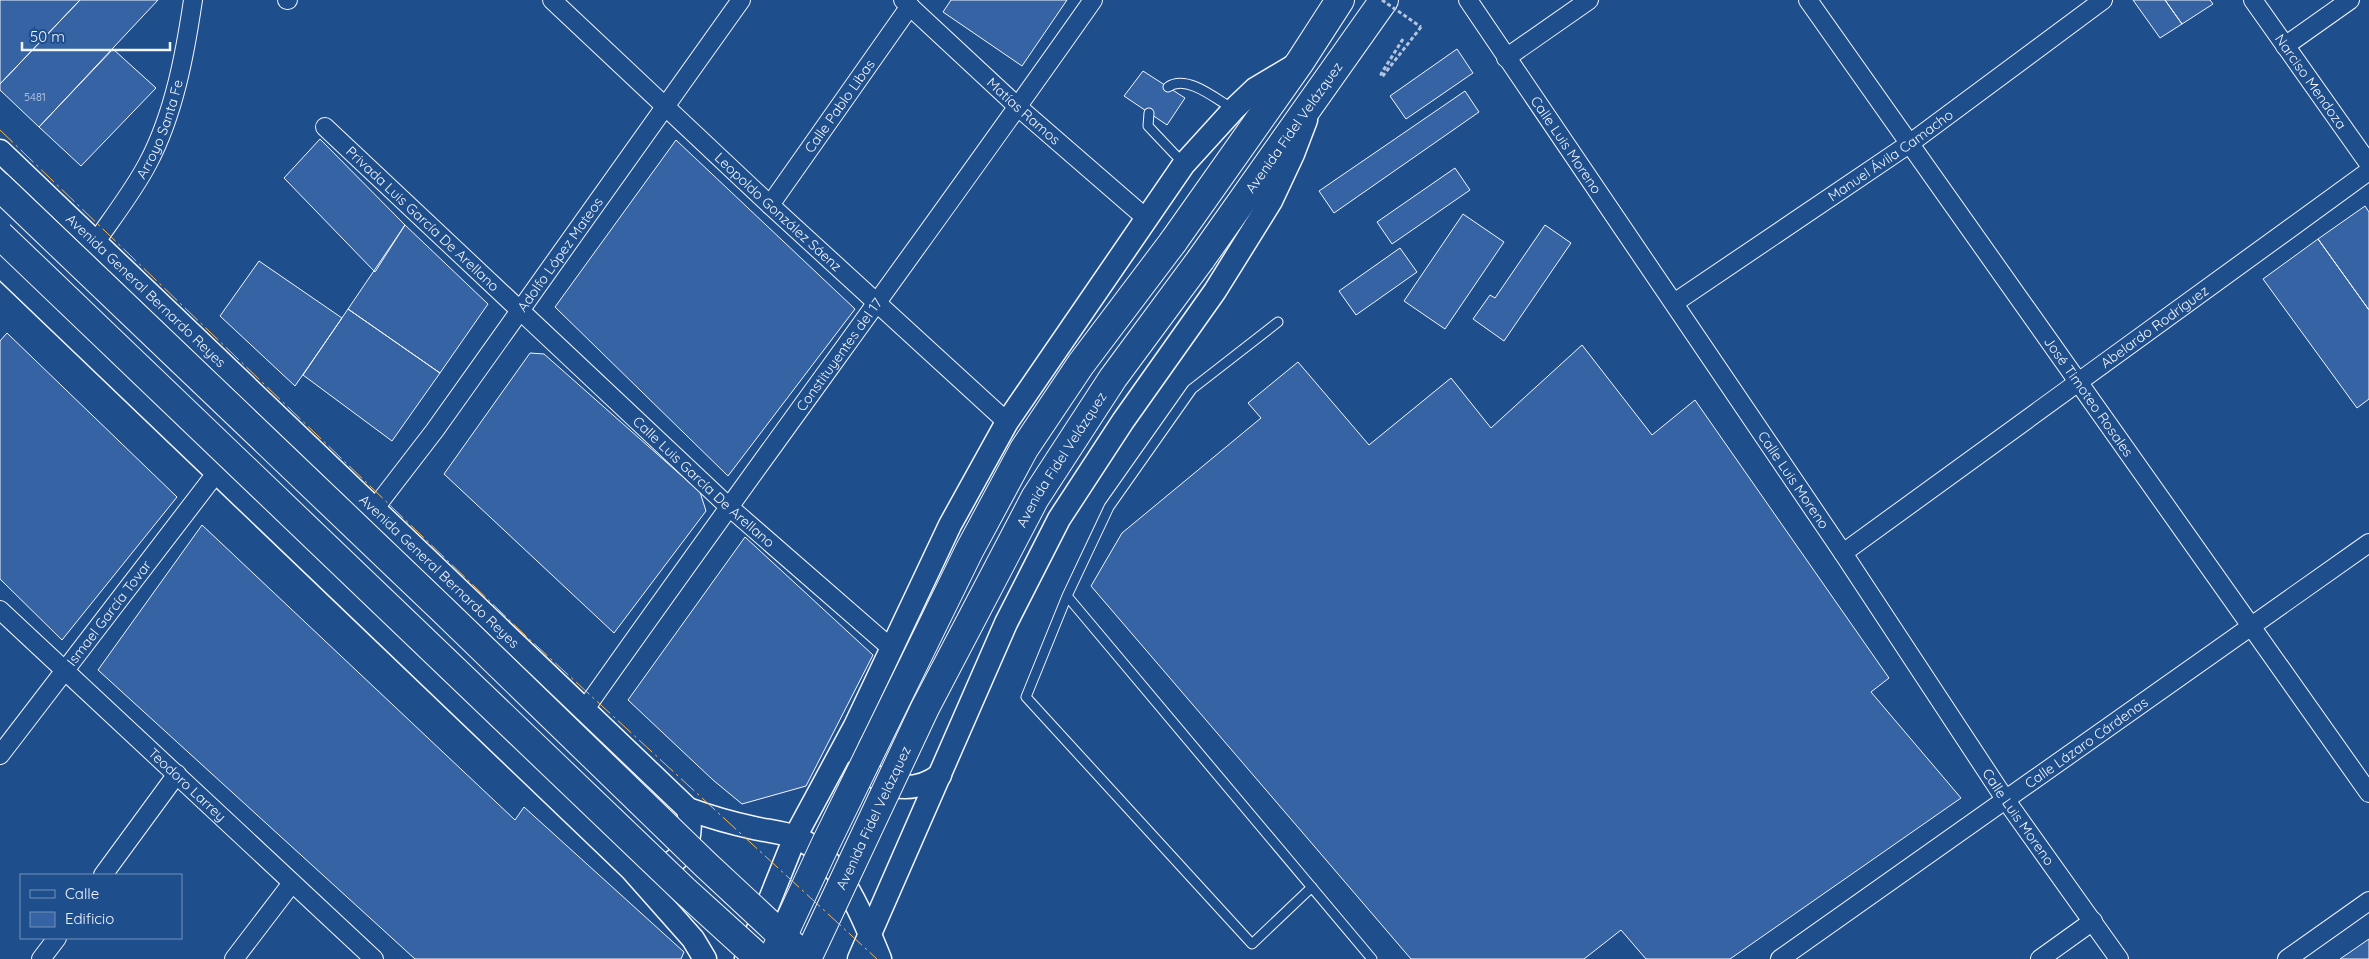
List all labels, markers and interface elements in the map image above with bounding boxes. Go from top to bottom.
scale bar [22,20,170,52]
text: 50 m [30,27,65,46]
street label: Narciso Mendoza [2271,31,2351,133]
street label: Calle Pablo Libas [801,56,879,156]
street label: Avenida Fidel Velázquez [1241,58,1347,197]
street label: Matías Ramos [983,74,1064,149]
street label: Arroyo Santa Fe [132,78,187,182]
house number: 5481 [24,90,46,104]
street label: Calle Luis Moreno [1527,93,1606,197]
street label: Manuel Ávila Camacho [1824,105,1957,205]
street label: Privada Luis García De Arellano [342,142,503,295]
street label: Leopoldo González Sáenz [711,149,846,275]
street label: Adolfo López Mateos [513,193,607,315]
street label: Avenida General Bernardo Reyes [62,210,230,371]
street label: Abelardo Rodríguez [2097,281,2212,372]
street label: Constituyentes del 17 [792,295,886,415]
street label: José Timoteo Rosales [2040,333,2137,460]
street label: Avenida Fidel Velázquez [1012,388,1111,530]
street label: Calle Luis García De Arellano [629,412,778,551]
street label: Calle Luis Moreno [1754,428,1833,532]
street label: Avenida General Bernardo Reyes [356,491,523,652]
street label: Ismael García Tovar [63,556,156,670]
street label: Calle Lázaro Cárdenas [2021,693,2151,792]
street label: Avenida Fidel Velázquez [832,743,915,892]
street label: Teodoro Larrey [145,744,230,825]
street label: Calle Luis Moreno [1978,765,2058,869]
legend [20,874,182,939]
text: Calle [65,884,99,903]
text: Edificio [65,909,114,928]

